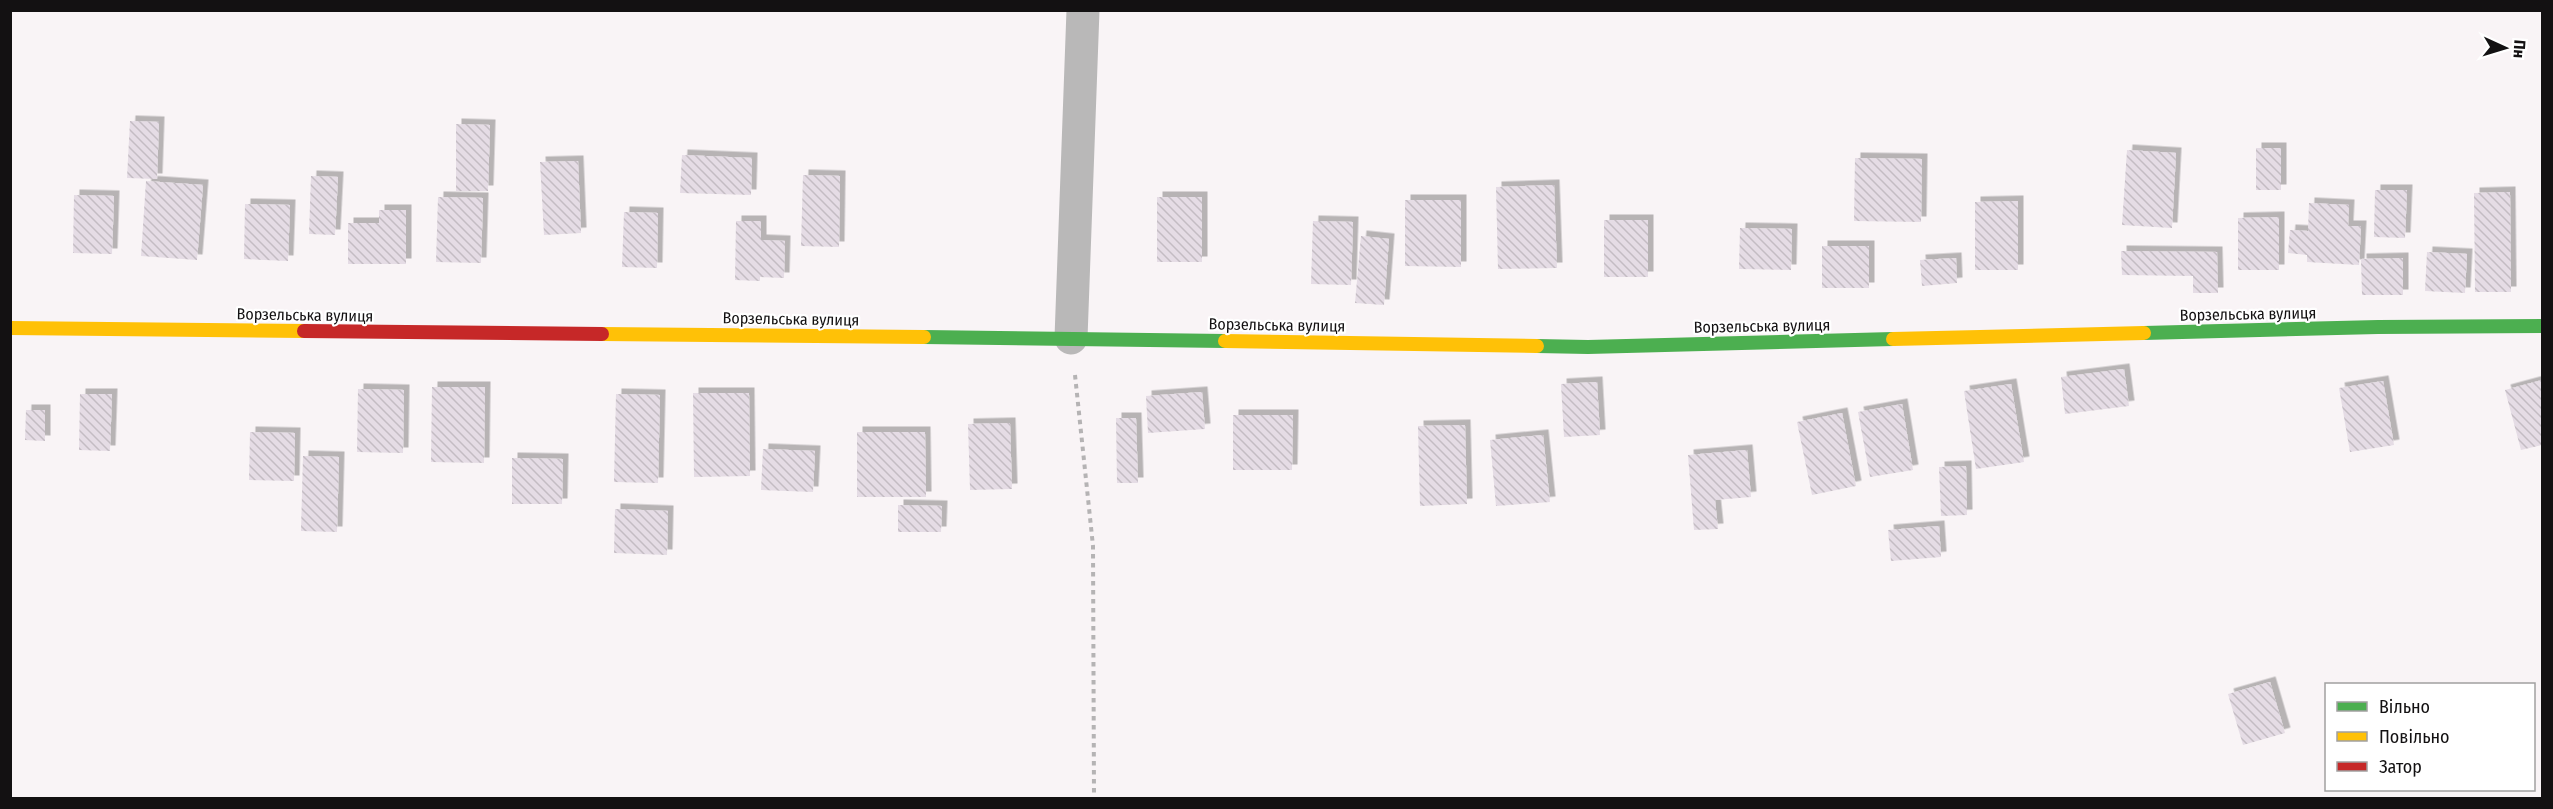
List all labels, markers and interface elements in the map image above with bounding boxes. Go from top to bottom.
north arrow [2475,18,2535,78]
text: Пн [2509,39,2530,59]
street label: Ворзельська вулиця [2179,303,2317,325]
street label: Ворзельська вулиця [236,304,374,326]
street label: Ворзельська вулиця [722,308,860,330]
street label: Ворзельська вулиця [1208,314,1346,336]
street label: Ворзельська вулиця [1693,315,1831,337]
legend [2325,683,2535,791]
text: Вільно [2379,696,2430,718]
text: Повільно [2379,726,2450,748]
text: Затор [2379,756,2422,778]

